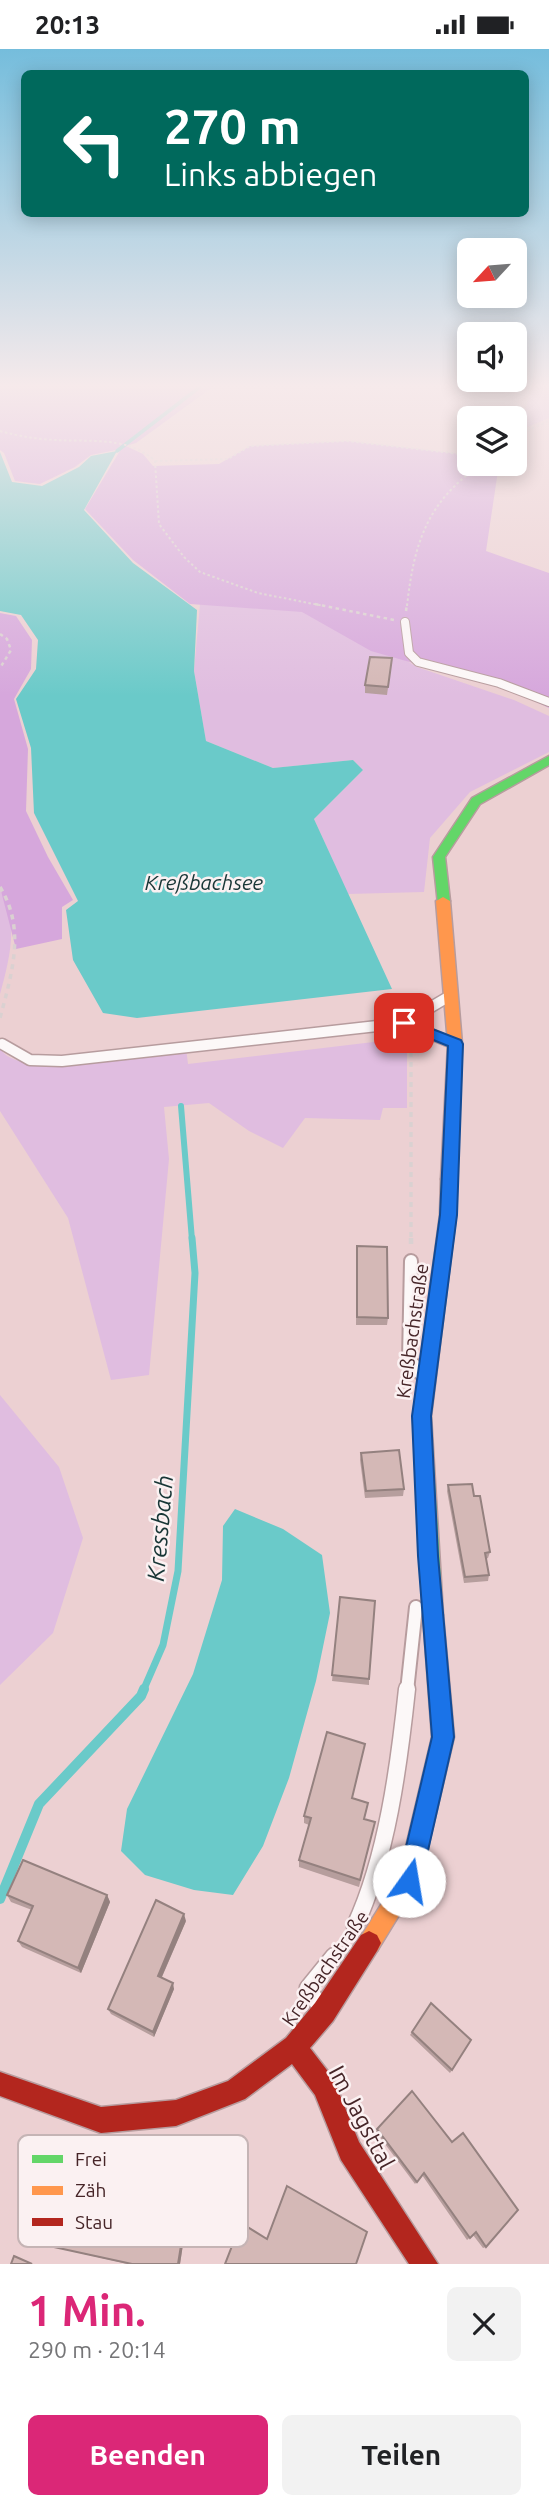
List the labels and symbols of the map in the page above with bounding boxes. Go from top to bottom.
north arrow [457,238,527,308]
water label: Kreßbachsee [145,870,264,894]
pin [374,993,434,1053]
street label: Kreßbachstraße [392,1262,432,1400]
water label: Kressbach [142,1474,178,1582]
position arrow [372,1844,446,1918]
street label: Kreßbachstraße [277,1906,373,2030]
street label: Im Jagsttal [324,2061,400,2173]
legend [18,2135,248,2247]
text: Frei [75,2148,107,2170]
text: Zäh [75,2179,106,2201]
text: Stau [75,2211,113,2233]

